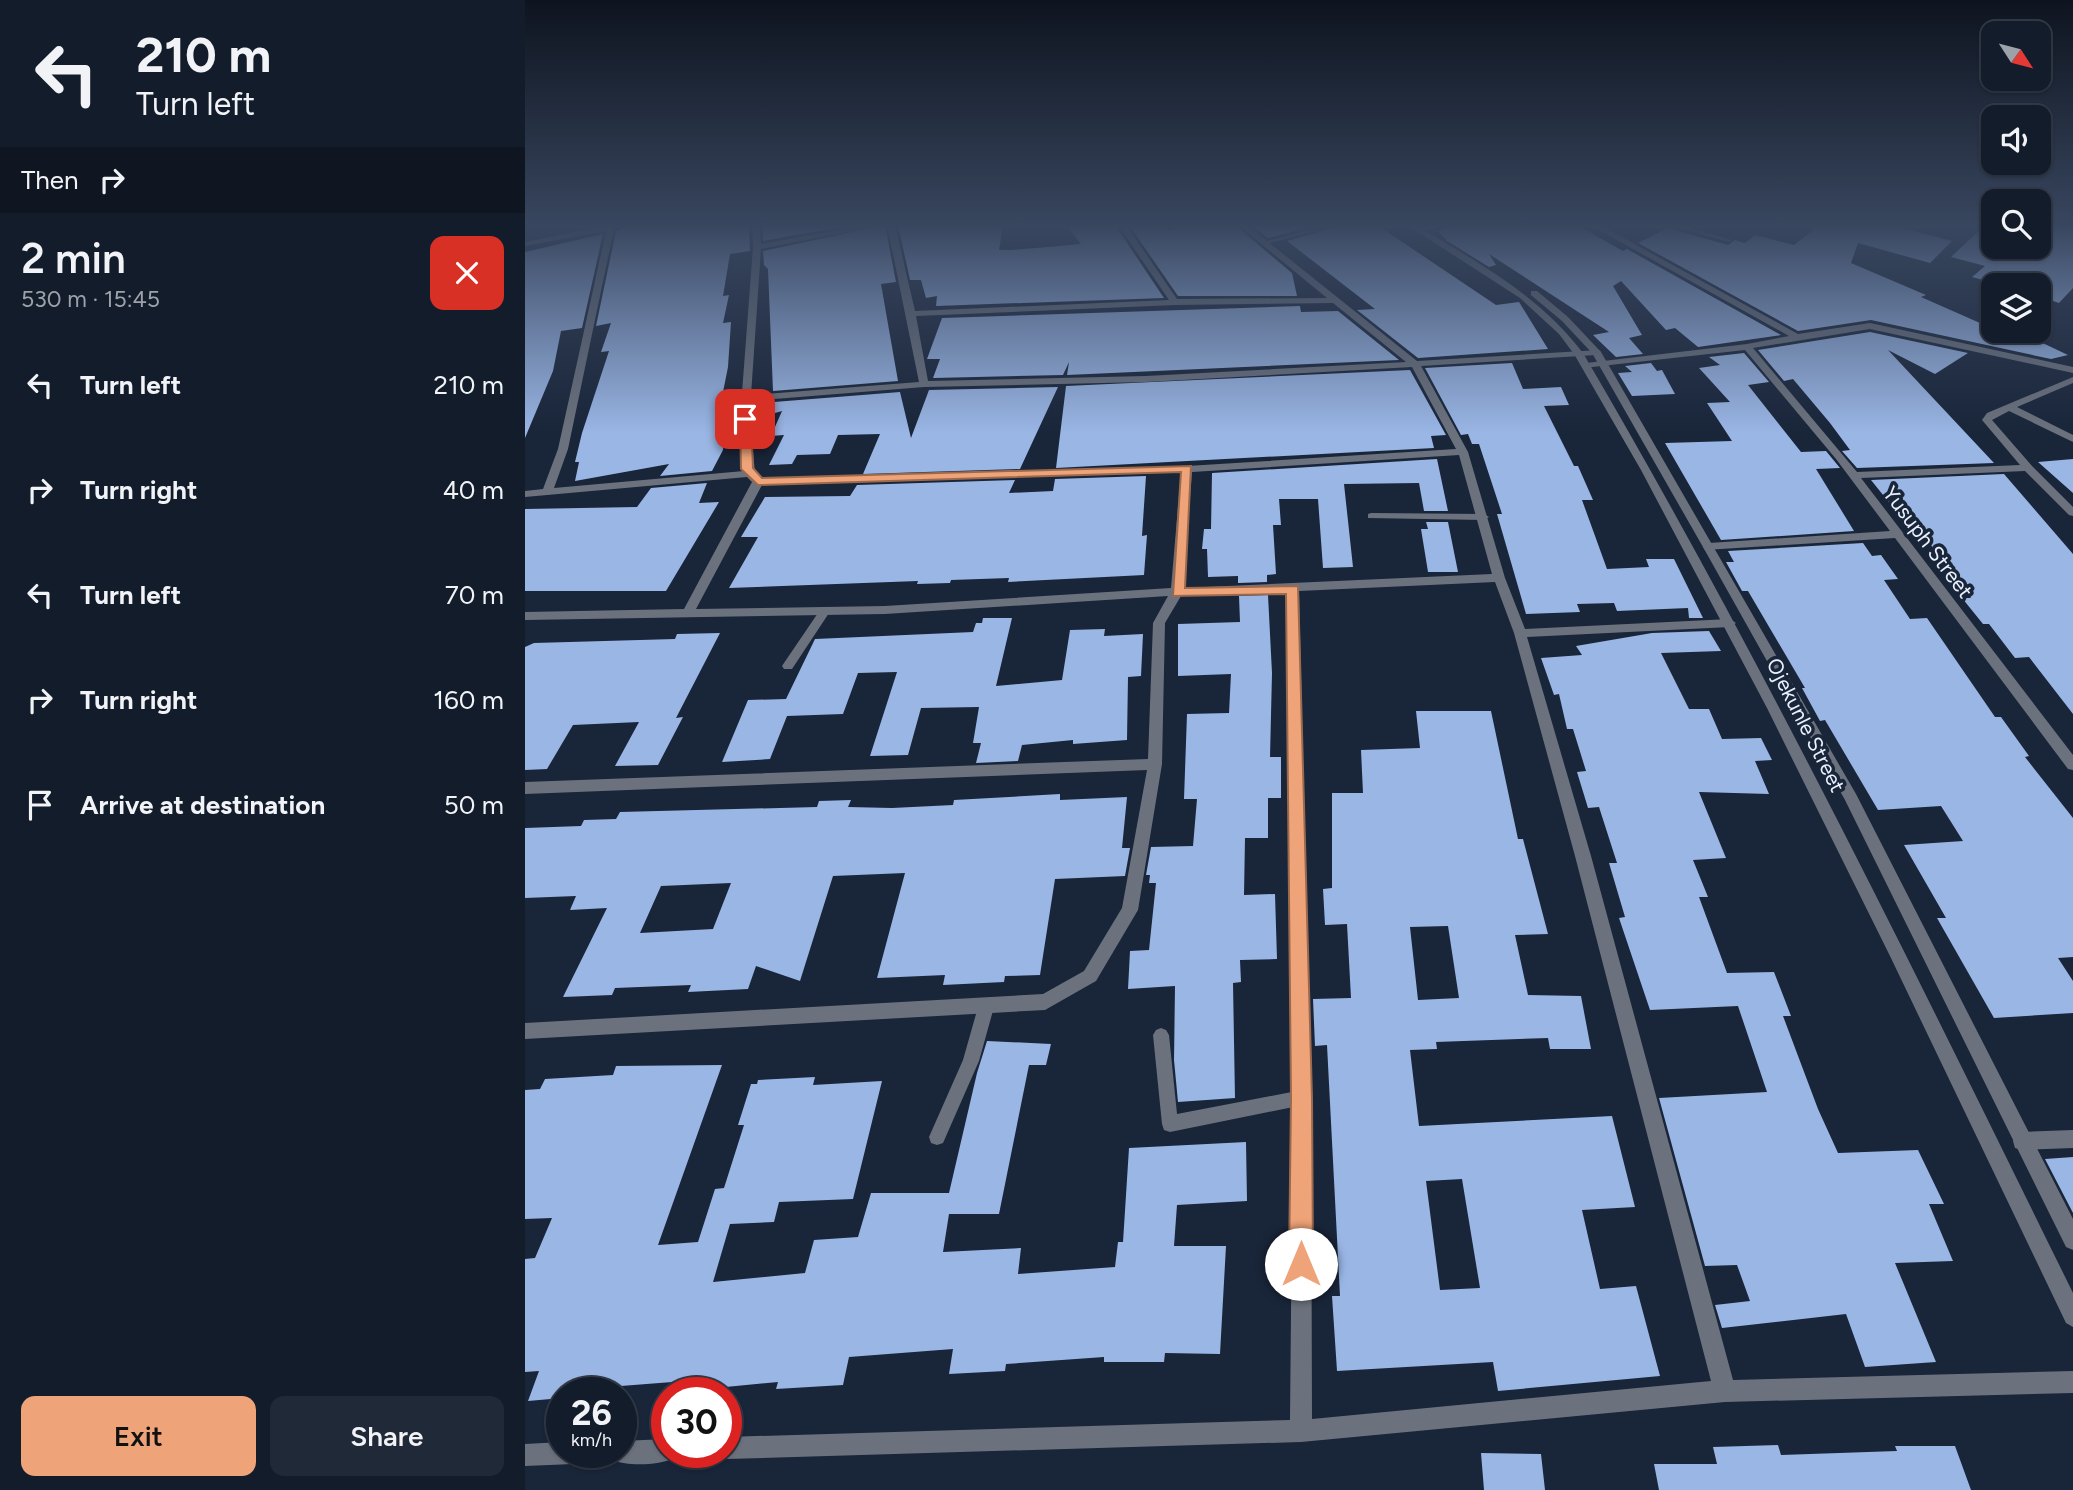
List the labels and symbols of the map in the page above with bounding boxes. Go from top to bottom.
north arrow [1981,21,2051,91]
pin [715,389,775,449]
street label: Yusuph Street [1878,481,1978,603]
street label: Ojekunle Street [1761,654,1851,796]
position arrow [1264,1227,1338,1301]
speed limit sign: 30 [651,1377,742,1468]

